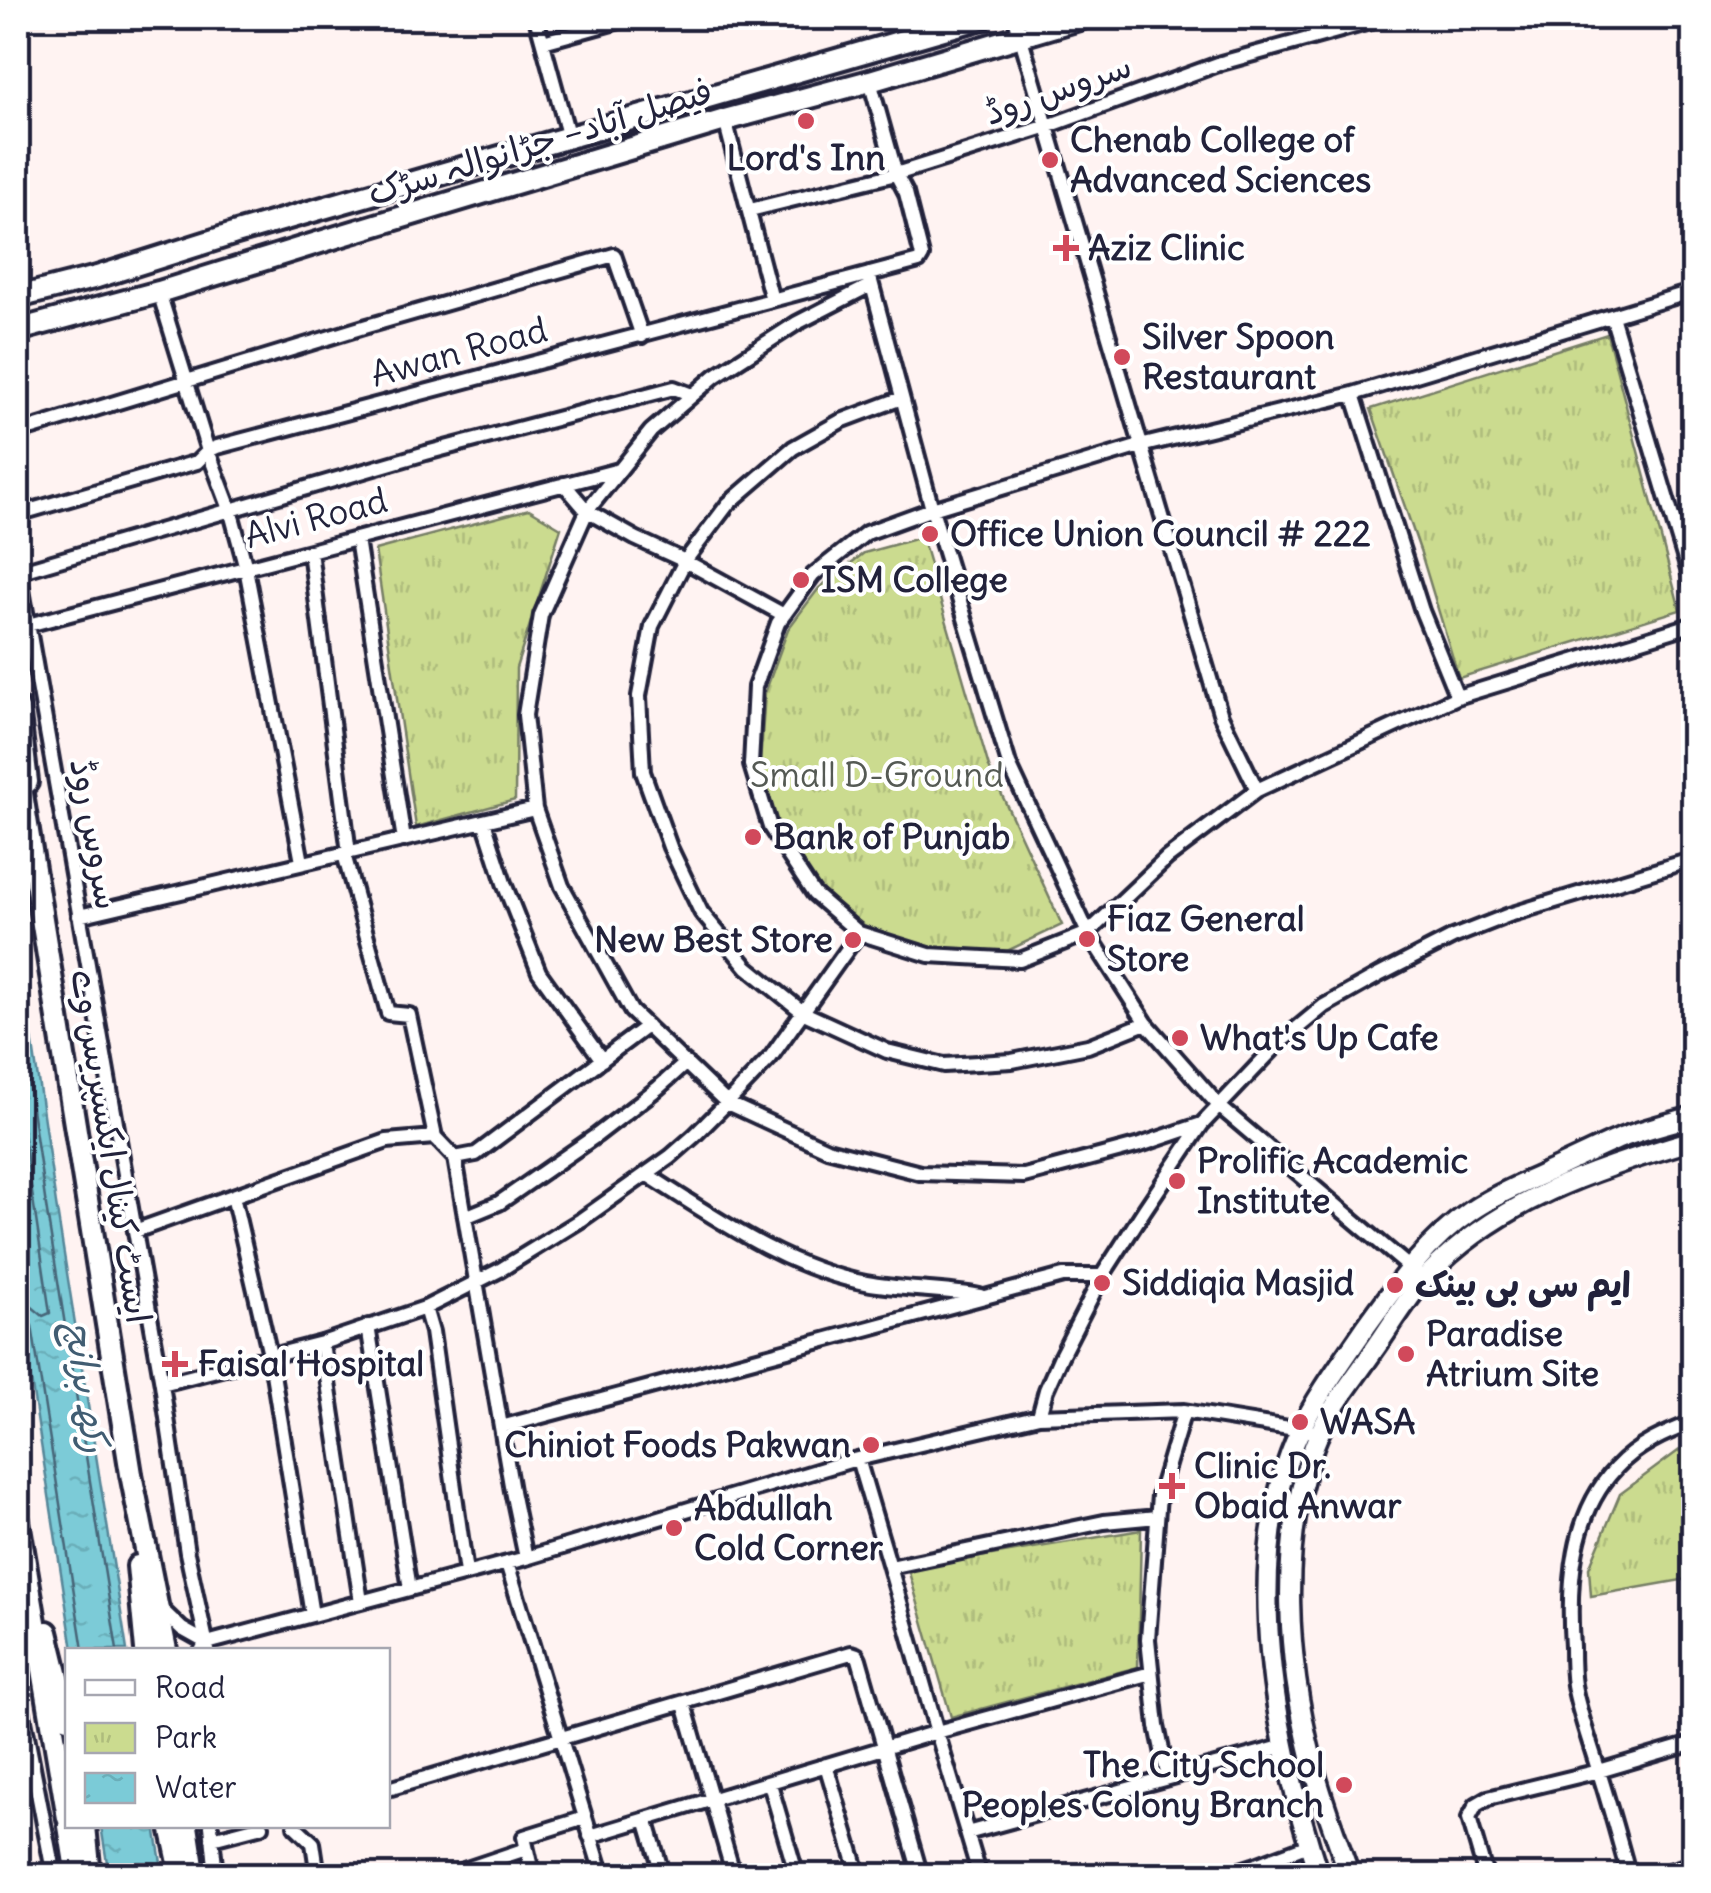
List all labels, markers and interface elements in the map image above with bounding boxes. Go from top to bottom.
street label: سروس روڈ [978,42,1137,134]
street label: فیصل آباد– جڑانوالہ سڑک [362,68,718,215]
marker: Lord's Inn [795,110,817,132]
place label: Chenab College of Advanced Sciences [1070,117,1371,201]
place label: Lord's Inn [726,135,886,179]
marker: Chenab College of Advanced Sciences [1039,149,1061,171]
place label: Aziz Clinic [1088,225,1245,269]
marker: Aziz Clinic [1053,235,1079,261]
street label: Awan Road [366,306,552,396]
place label: Silver Spoon Restaurant [1142,314,1335,398]
marker: Silver Spoon Restaurant [1111,346,1133,368]
street label: Alvi Road [240,477,392,557]
place label: Office Union Council # 222 [950,511,1371,555]
marker: Office Union Council # 222 [919,523,941,545]
place label: ISM College [821,557,1008,601]
marker: ISM College [790,569,812,591]
park label: Small D-Ground [750,752,1004,796]
street label: سروس روڈ [61,755,131,913]
place label: Bank of Punjab [773,814,1010,858]
marker: Bank of Punjab [742,826,764,848]
place label: Fiaz General Store [1107,896,1305,980]
place label: New Best Store [594,917,833,961]
marker: Fiaz General Store [1076,928,1098,950]
marker: New Best Store [842,929,864,951]
street label: ایسٹ کینال ایکسپریس وے [61,965,162,1326]
place label: What's Up Cafe [1200,1015,1439,1059]
marker: What's Up Cafe [1169,1027,1191,1049]
place label: Prolific Academic Institute [1197,1138,1468,1222]
marker: Prolific Academic Institute [1166,1170,1188,1192]
place label: Siddiqia Masjid [1122,1260,1355,1304]
place label: ایم سی بی بینک [1415,1262,1631,1312]
marker: Siddiqia Masjid [1091,1272,1113,1294]
marker: ایم سی بی بینک [1384,1274,1406,1296]
place label: Paradise Atrium Site [1426,1311,1599,1395]
water label: رکھ برانچ [52,1318,120,1456]
place label: Faisal Hospital [198,1341,424,1385]
marker: Paradise Atrium Site [1395,1343,1417,1365]
marker: Faisal Hospital [162,1351,188,1377]
place label: WASA [1320,1399,1415,1443]
marker: WASA [1289,1411,1311,1433]
place label: Chiniot Foods Pakwan [504,1422,851,1466]
marker: Chiniot Foods Pakwan [860,1434,882,1456]
place label: Clinic Dr. Obaid Anwar [1194,1443,1402,1527]
marker: Clinic Dr. Obaid Anwar [1159,1473,1185,1499]
place label: Abdullah Cold Corner [694,1485,884,1569]
marker: Abdullah Cold Corner [663,1517,685,1539]
legend [65,1648,390,1828]
text: Road [155,1668,225,1706]
text: Park [155,1718,217,1756]
place label: The City School Peoples Colony Branch [962,1742,1324,1826]
text: Water [155,1768,237,1806]
marker: The City School Peoples Colony Branch [1333,1774,1355,1796]

